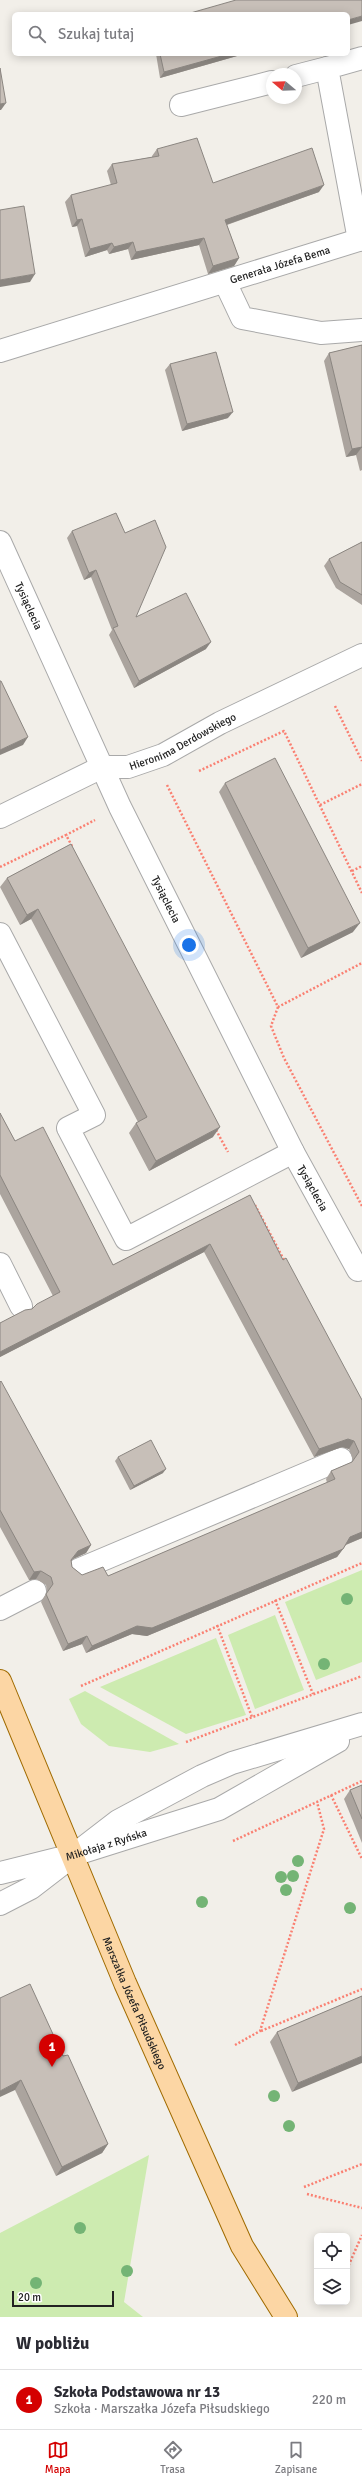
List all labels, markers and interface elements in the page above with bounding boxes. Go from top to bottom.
search box [12,12,350,56]
icon: search [26,23,48,45]
text: Szukaj tutaj [58,25,134,43]
north arrow [266,68,302,104]
street label: Generała Józefa Bema [228,243,332,287]
street label: Tysiąclecia [12,580,45,632]
street label: Hieronima Derdowskiego [128,710,238,773]
street label: Tysiąclecia [149,874,183,925]
your location [179,935,199,955]
street label: Tysiąclecia [294,1163,331,1214]
street label: Mikołaja z Ryńska [64,1826,149,1864]
street label: Marszałka Józefa Piłsudskiego [100,1935,169,2072]
pin: 1 [39,2034,65,2067]
map controls [314,2233,350,2305]
button: locate [314,2233,350,2269]
button: layers [314,2269,350,2305]
scale bar [12,2289,114,2308]
text: 20 m [18,2291,41,2304]
text: W pobliżu [16,2333,89,2354]
text: Szkoła Podstawowa nr 13 [54,2383,220,2401]
text: 1 [25,2392,33,2408]
text: 220 m [312,2392,346,2408]
text: Szkoła · Marszałka Józefa Piłsudskiego [54,2401,270,2417]
tab: Mapa [45,2439,71,2476]
tab: Trasa [160,2439,185,2476]
tab: Zapisane [275,2439,317,2476]

